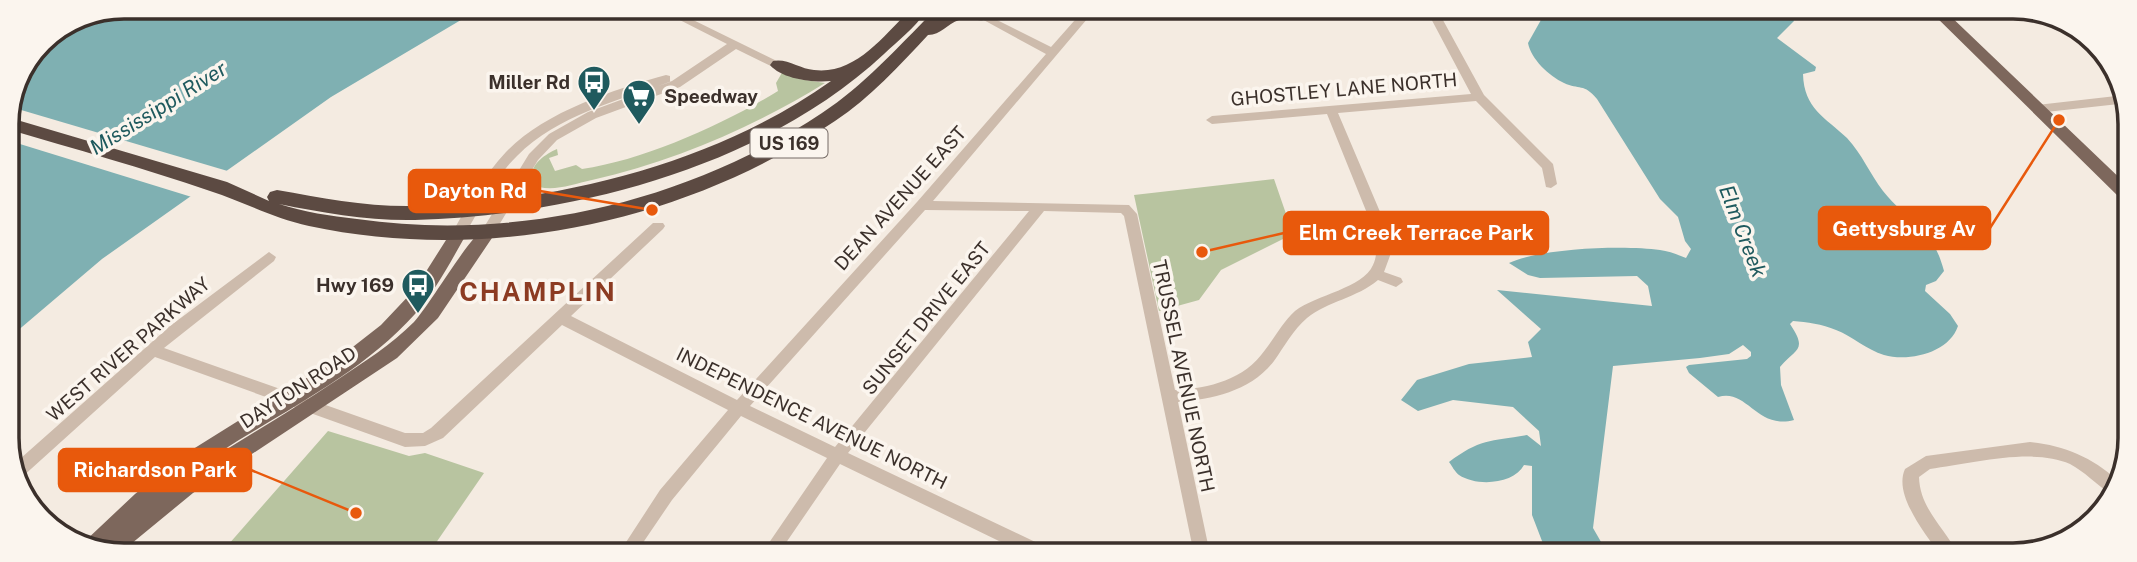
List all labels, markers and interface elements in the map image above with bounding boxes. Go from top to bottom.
water label: Mississippi River [85,55,232,160]
bus stop icon: Miller Rd [575,63,613,112]
street label: GHOSTLEY LANE NORTH [1230,68,1458,110]
place label: Miller Rd [488,71,570,93]
supermarket icon: Speedway [620,77,658,126]
place label: Speedway [664,85,758,107]
street label: DEAN AVENUE EAST [830,122,970,274]
road number: US 169 [750,128,828,158]
callout: Dayton Rd [409,170,540,212]
text: Dayton Rd [423,178,527,203]
water label: Elm Creek [1714,181,1772,281]
callout: Gettysburg Av [1819,207,1990,249]
callout: Elm Creek Terrace Park [1284,212,1548,254]
text: Gettysburg Av [1832,216,1976,241]
text: Elm Creek Terrace Park [1298,220,1534,245]
street label: SUNSET DRIVE EAST [858,237,994,399]
street label: TRUSSEL AVENUE NORTH [1149,258,1219,494]
bus stop icon: Hwy 169 [399,266,437,315]
street label: WEST RIVER PARKWAY [42,272,214,426]
place label: Hwy 169 [316,274,394,296]
district label: CHAMPLIN [459,276,617,307]
street label: DAYTON ROAD [236,341,360,433]
street label: INDEPENDENCE AVENUE NORTH [673,343,951,493]
callout: Richardson Park [59,449,251,491]
text: Richardson Park [73,457,237,482]

